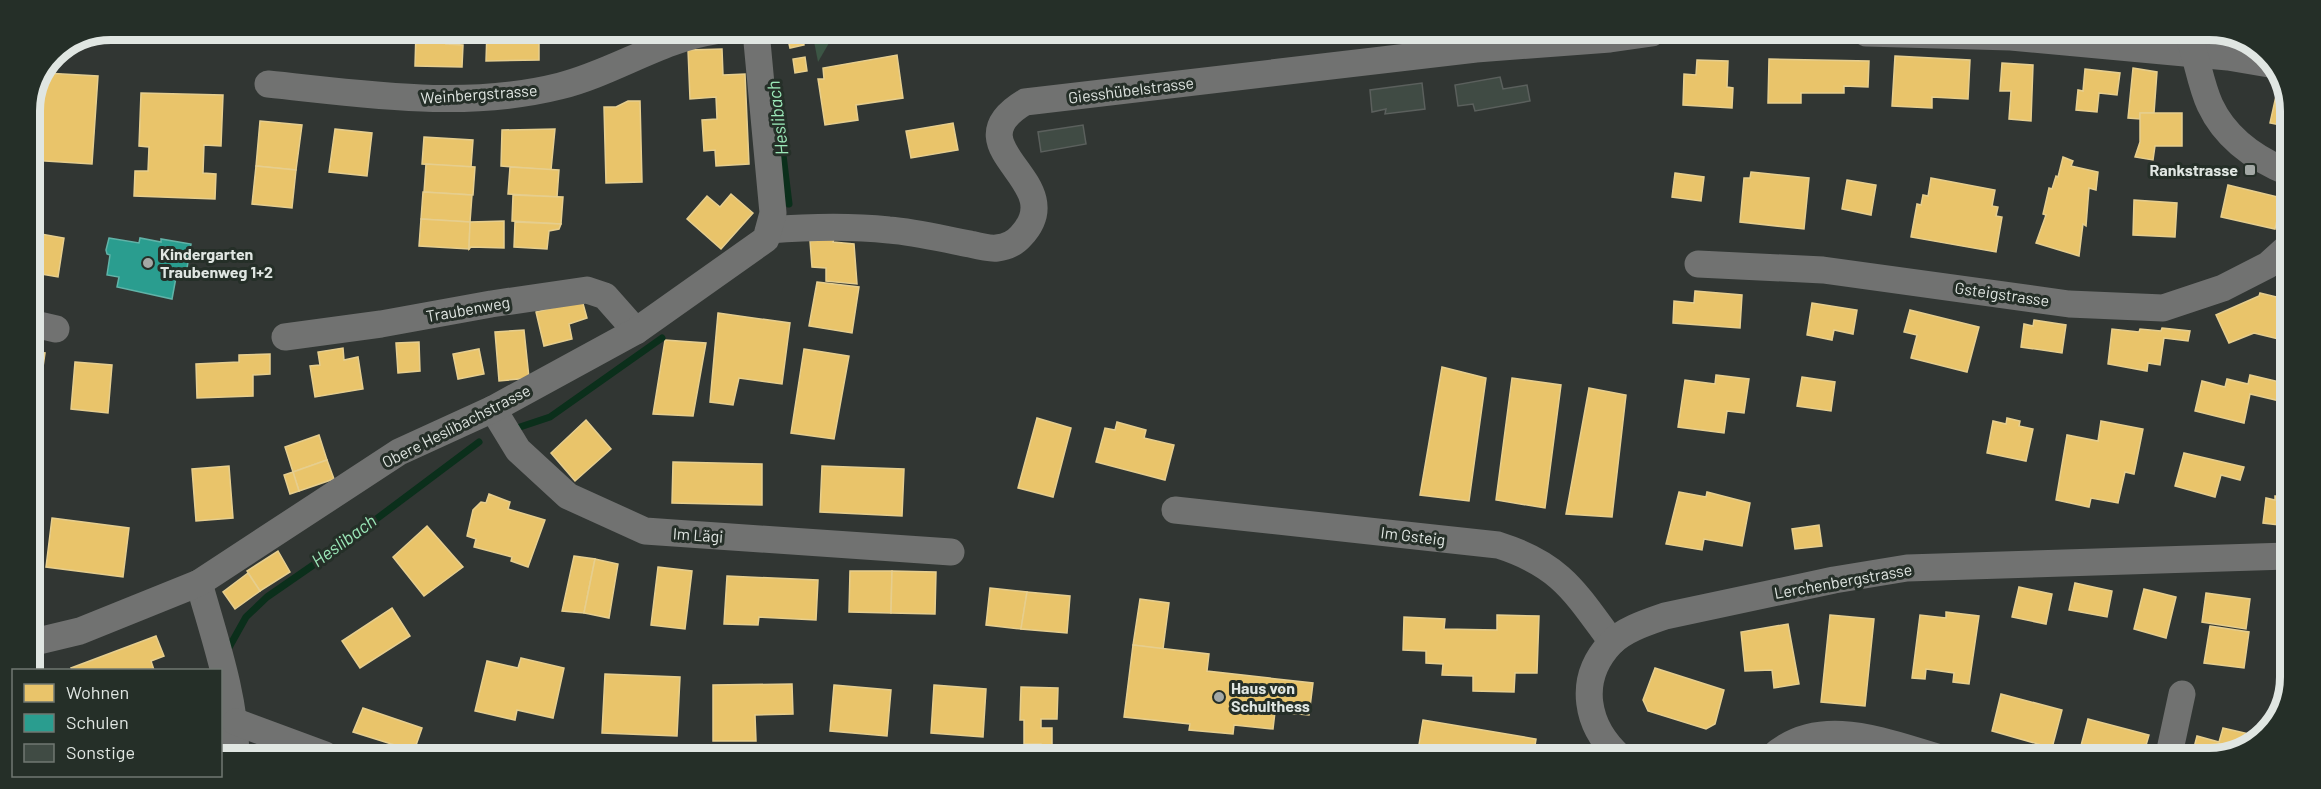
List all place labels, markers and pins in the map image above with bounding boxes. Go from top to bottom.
place label: Rankstrasse [2149,160,2238,179]
marker: Rankstrasse [2243,163,2257,177]
place label: Kindergarten Traubenweg 1+2 [160,244,273,281]
marker: Kindergarten Traubenweg 1+2 [141,256,155,270]
place label: Haus von Schulthess [1231,678,1310,715]
marker: Haus von Schulthess [1212,690,1226,704]

